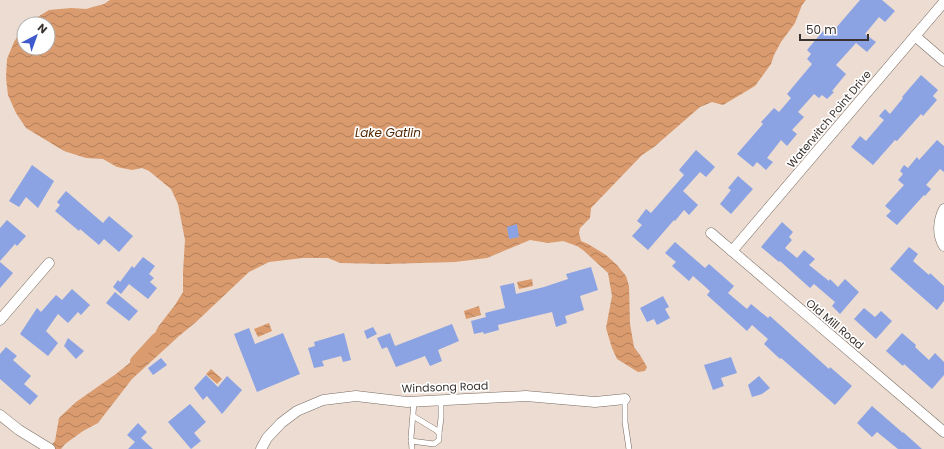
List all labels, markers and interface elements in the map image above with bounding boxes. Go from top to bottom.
north arrow [16,16,56,56]
scale bar [800,16,868,42]
text: N [34,20,51,37]
text: 50 m [806,21,837,38]
street label: Waterwitch Point Drive [783,67,875,171]
water label: Lake Gatlin [355,124,421,141]
street label: Old Mill Road [803,295,867,353]
street label: Windsong Road [401,377,489,397]

